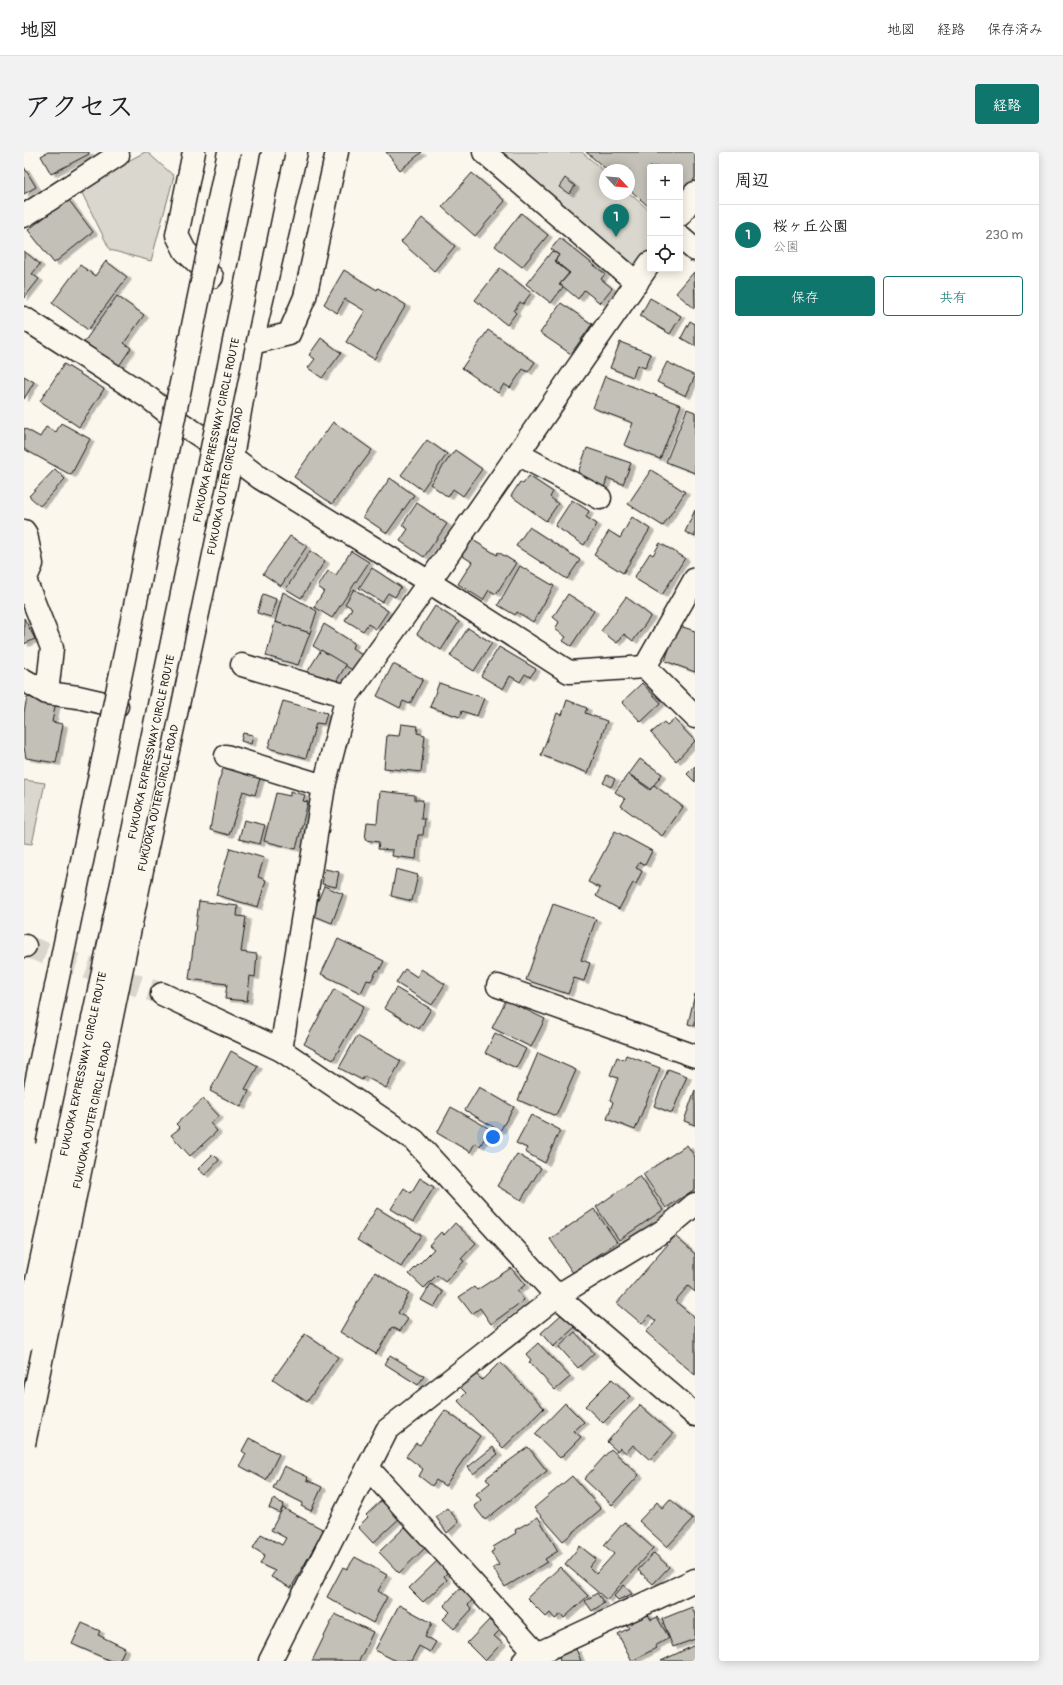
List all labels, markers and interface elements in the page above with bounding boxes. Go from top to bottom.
text: 地図 [20,18,58,42]
text: 地図 [887,21,915,38]
text: 経路 [937,21,965,38]
text: 保存済み [987,21,1043,38]
button: 経路 [975,84,1039,124]
text: アクセス [24,90,134,125]
north arrow [599,164,635,200]
map controls [647,164,683,272]
button: + [647,164,683,200]
text: 周辺 [735,170,769,191]
button: − [647,200,683,236]
pin: 1 [603,204,629,237]
text: 桜ヶ丘公園 [773,217,848,236]
text: 1 [745,227,751,243]
text: 230 m [986,227,1023,243]
button: locate [647,236,683,272]
text: 公園 [773,239,799,255]
button: 保存 [735,276,875,316]
button: 共有 [883,276,1023,316]
street label: FUKUOKA EXPRESSWAY CIRCLE ROUTE [191,336,242,524]
street label: FUKUOKA OUTER CIRCLE ROAD [205,406,246,556]
street label: FUKUOKA EXPRESSWAY CIRCLE ROUTE [126,653,177,841]
street label: FUKUOKA OUTER CIRCLE ROAD [135,723,182,873]
street label: FUKUOKA EXPRESSWAY CIRCLE ROUTE [58,970,109,1158]
street label: FUKUOKA OUTER CIRCLE ROAD [70,1040,115,1190]
your location [483,1127,503,1147]

